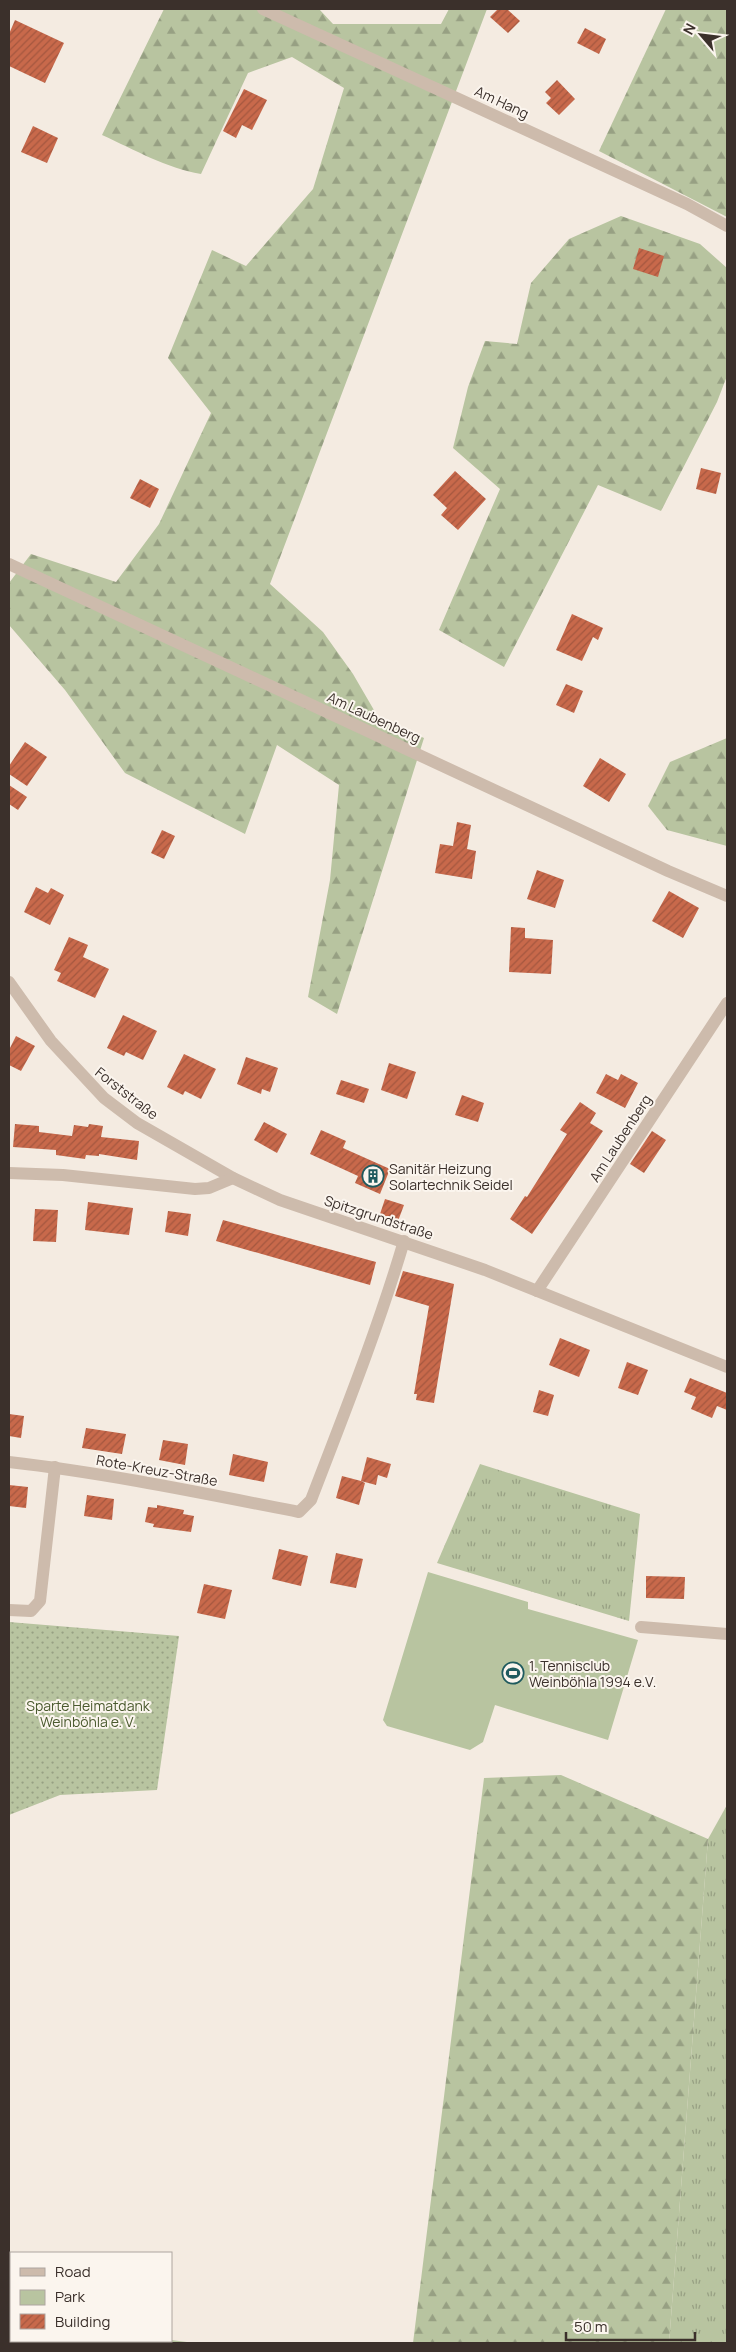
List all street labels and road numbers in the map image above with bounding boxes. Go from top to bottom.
street label: Am Hang [472,81,532,123]
street label: Am Laubenberg [324,687,424,747]
street label: Forststraße [92,1062,162,1124]
street label: Am Laubenberg [585,1091,655,1185]
street label: Spitzgrundstraße [322,1190,436,1244]
street label: Rote-Kreuz-Straße [95,1450,219,1490]

